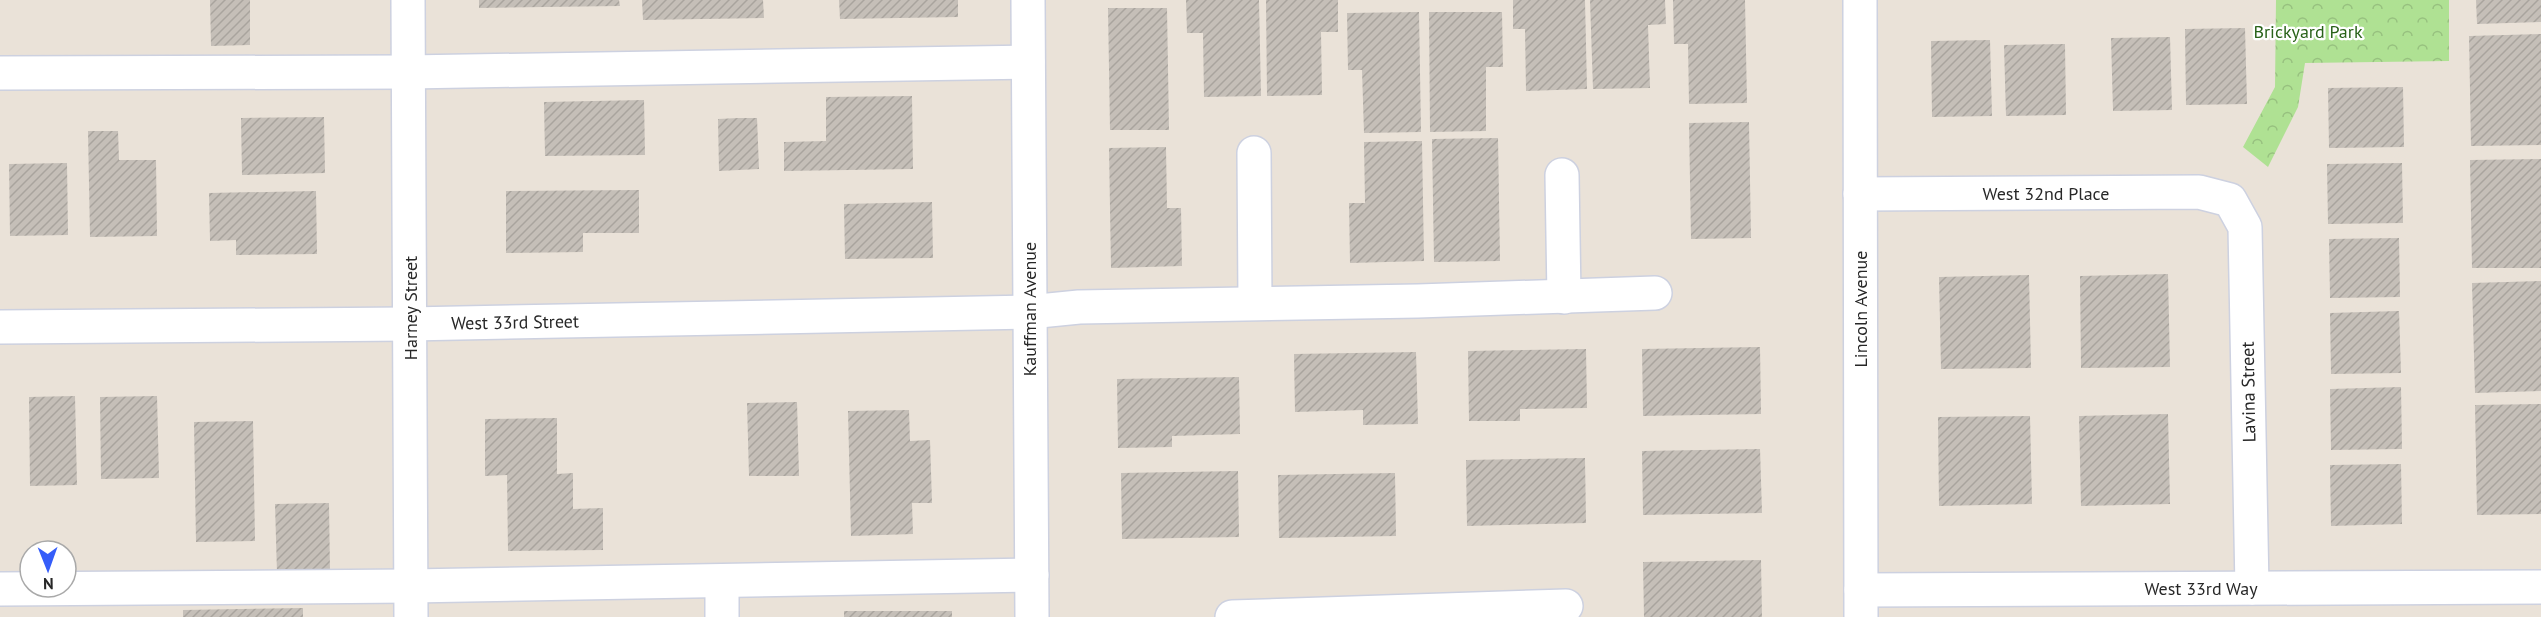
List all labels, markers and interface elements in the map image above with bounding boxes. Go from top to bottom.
park label: Brickyard Park [2253,20,2363,43]
street label: West 32nd Place [1983,182,2109,205]
street label: Kauffman Avenue [1018,242,1041,376]
street label: Lincoln Avenue [1849,251,1872,367]
street label: Harney Street [399,256,422,360]
street label: West 33rd Street [451,309,579,335]
street label: Lavina Street [2236,341,2260,443]
north arrow [18,539,78,599]
text: N [43,574,54,594]
street label: West 33rd Way [2144,577,2258,600]

